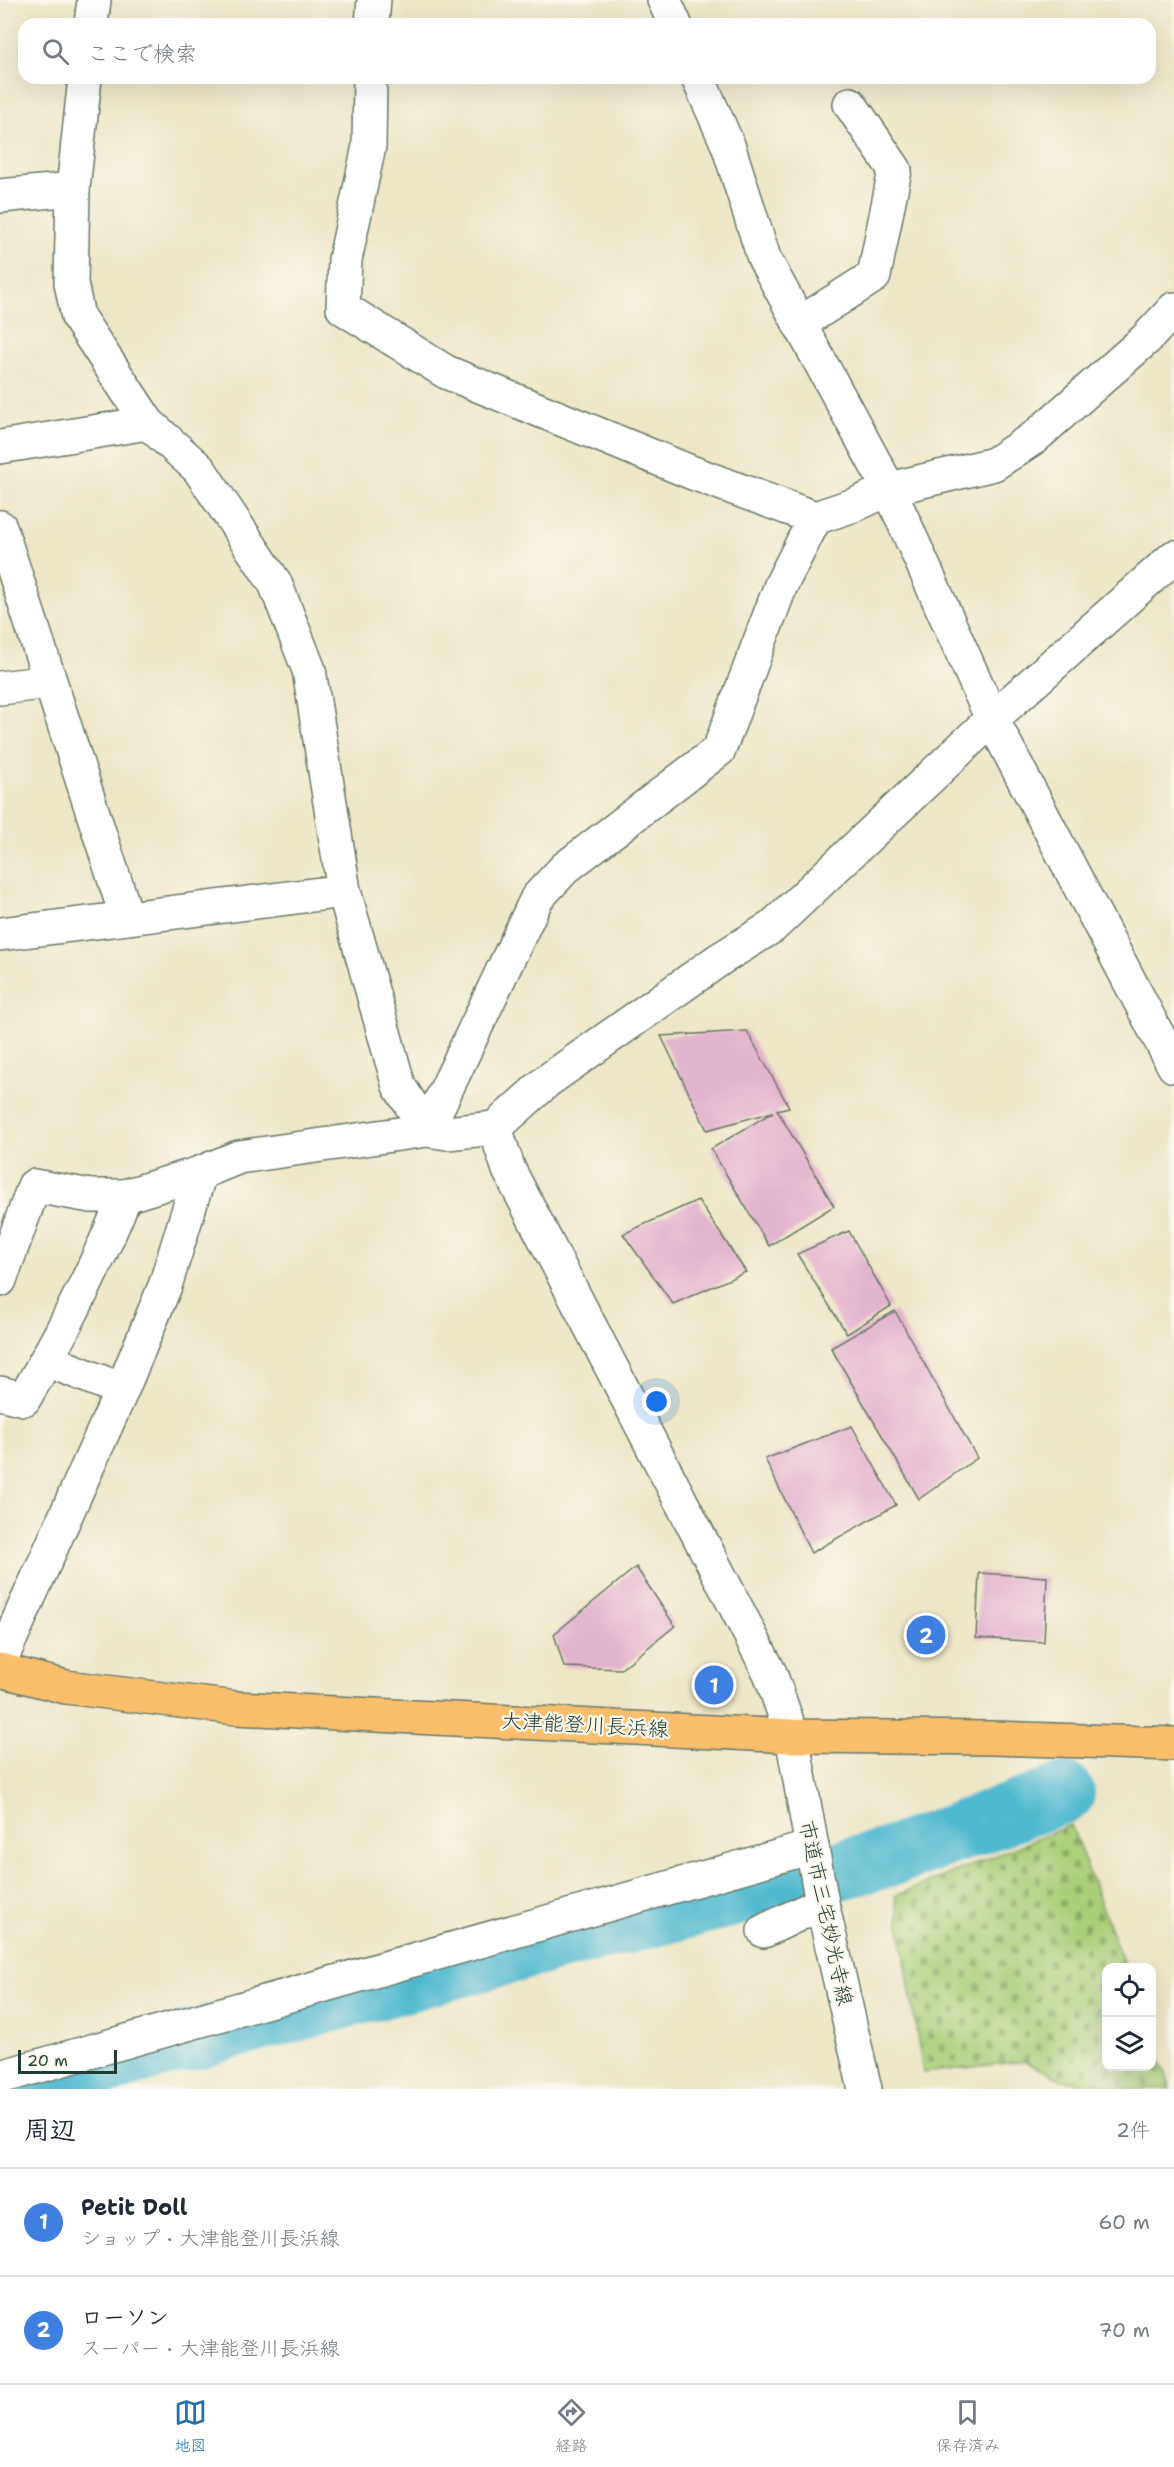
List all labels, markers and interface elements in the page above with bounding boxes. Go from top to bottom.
search box [18,18,1156,84]
icon: search [39,35,72,68]
text: ここで検索 [87,39,197,68]
your location [642,1387,671,1416]
pin: 2 [906,1612,946,1658]
pin: 1 [694,1662,734,1708]
street label: 大津能登川長浜線 [500,1707,670,1743]
street label: 市道市三宅妙光寺線 [793,1818,859,2008]
map controls [1102,1963,1156,2071]
button: locate [1102,1963,1156,2017]
button: layers [1102,2017,1156,2071]
scale bar [18,2047,117,2074]
text: 20 m [27,2050,68,2071]
text: 周辺 [24,2112,76,2147]
text: 2件 [1116,2117,1150,2143]
text: Petit Doll [81,2193,187,2222]
text: 1 [39,2209,48,2235]
text: 60 m [1098,2209,1150,2235]
text: ショップ · 大津能登川長浜線 [81,2225,339,2251]
text: ローソン [81,2303,169,2332]
text: 2 [37,2317,51,2343]
text: 70 m [1098,2317,1150,2343]
text: スーパー · 大津能登川長浜線 [81,2335,339,2361]
tab: 地図 [174,2396,207,2456]
tab: 経路 [555,2396,588,2456]
tab: 保存済み [936,2396,1000,2456]

